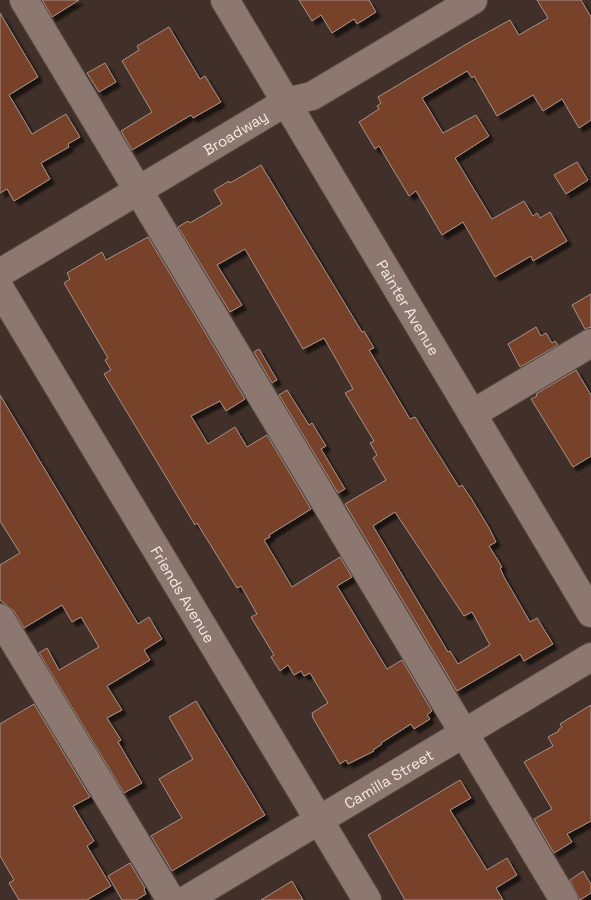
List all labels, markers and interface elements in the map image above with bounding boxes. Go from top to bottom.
street label: Broadway [199,106,271,159]
street label: Painter Avenue [373,256,444,359]
street label: Friends Avenue [147,542,220,646]
street label: Camilla Street [340,744,436,813]

